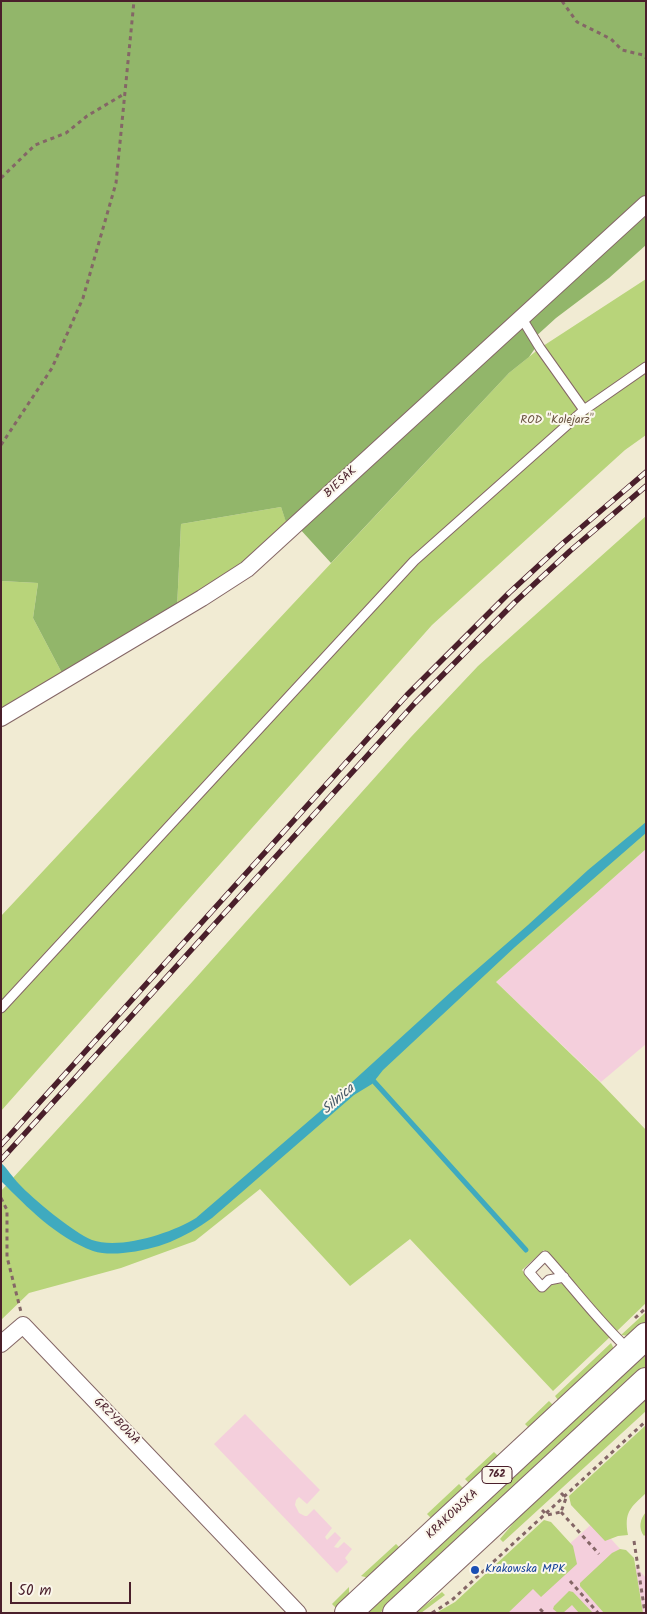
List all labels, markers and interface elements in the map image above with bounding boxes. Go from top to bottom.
park label: ROD "Kolejarz" [520,414,594,428]
street label: BIESAK [322,464,360,502]
water label: Silnica [319,1081,359,1119]
street label: GRZYBOWA [90,1395,142,1449]
road number: 762 [482,1466,512,1484]
street label: KRAKOWSKA [424,1487,482,1543]
place label: Krakowska MPK [485,1563,565,1577]
marker: Krakowska MPK [469,1564,481,1576]
scale bar [12,1572,134,1604]
text: 50 m [18,1579,52,1603]

